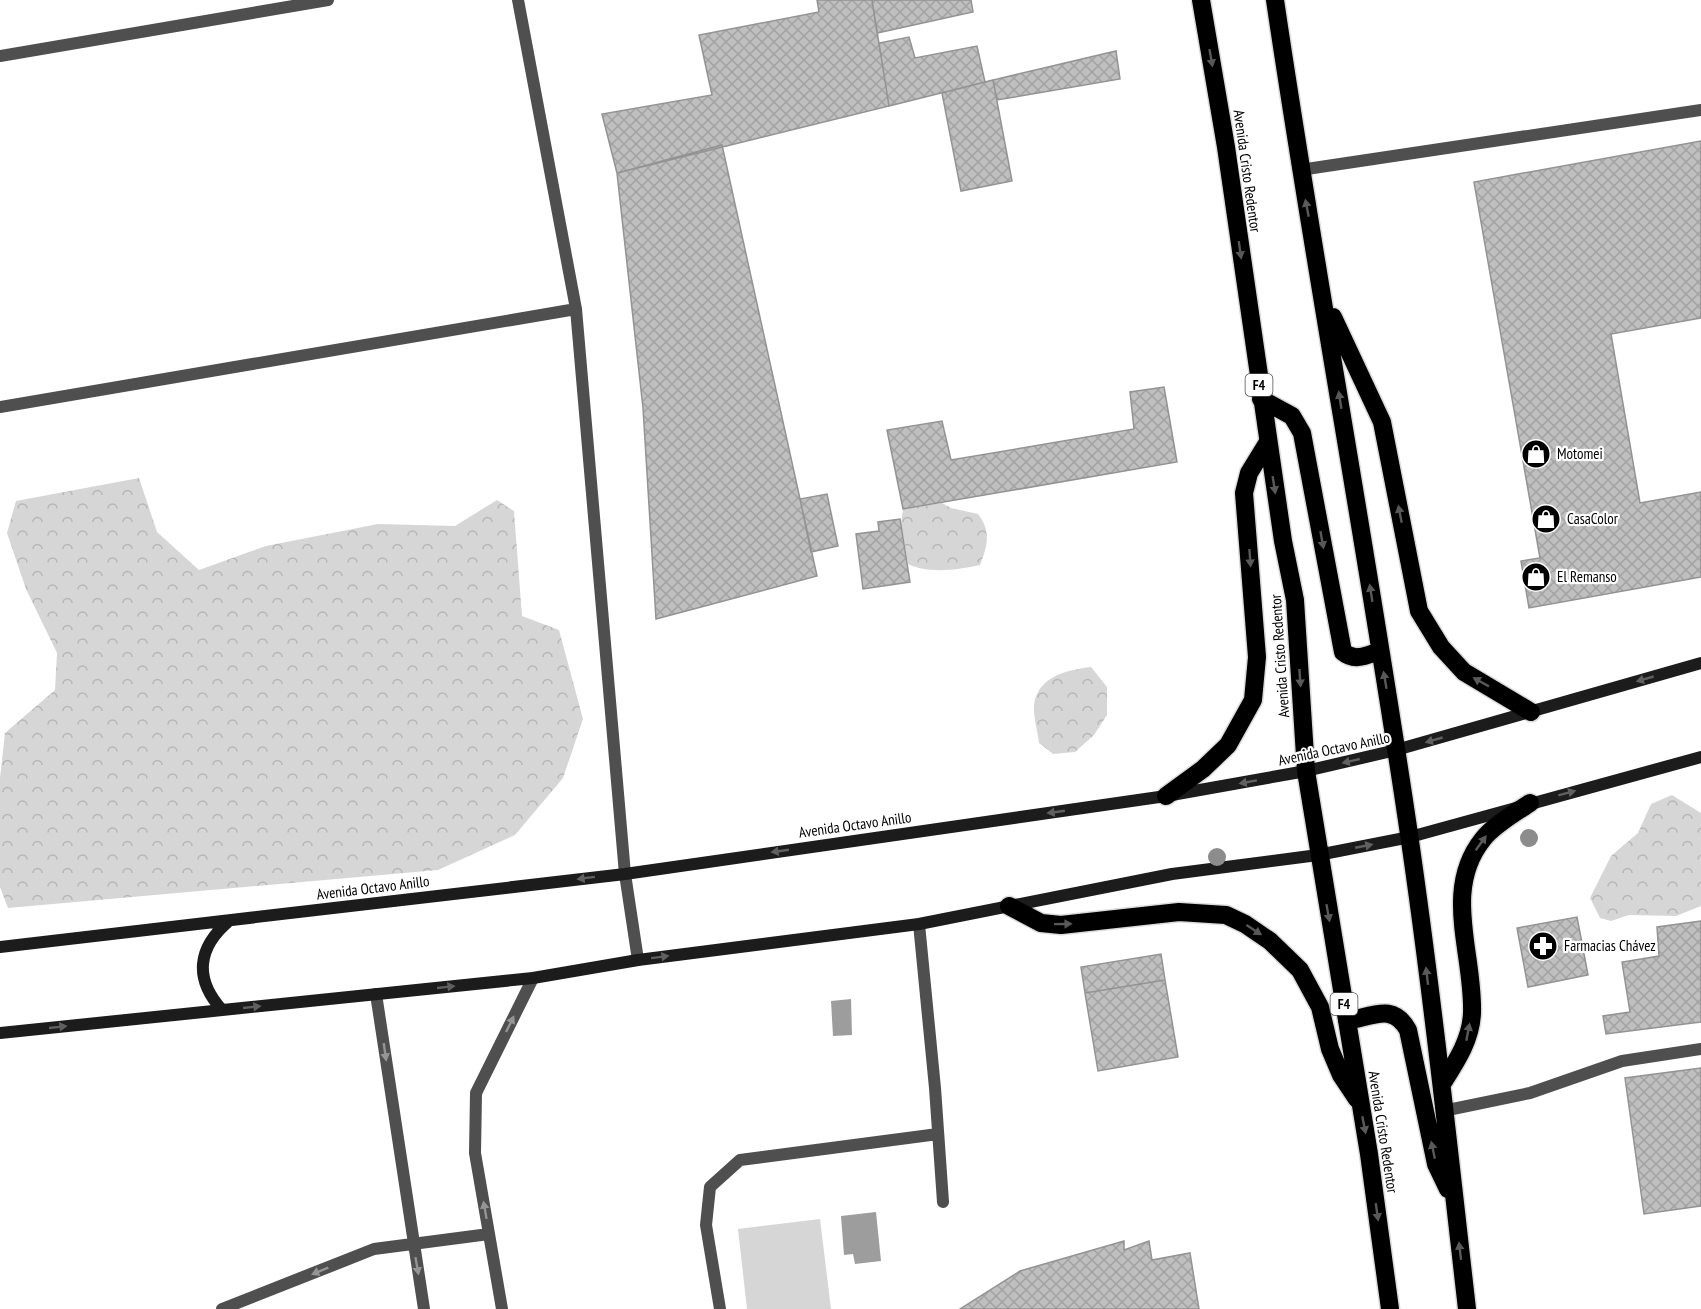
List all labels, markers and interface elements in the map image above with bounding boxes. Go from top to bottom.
one-way arrow [1206,48,1215,67]
street label: Avenida Cristo Redentor [1229,108,1266,234]
one-way arrow [1302,198,1311,217]
one-way arrow [1236,241,1245,260]
road number: F4 [1246,374,1272,396]
one-way arrow [1336,391,1345,410]
shop icon: Motomei [1520,438,1552,470]
place label: Motomei [1557,444,1603,463]
one-way arrow [1270,475,1279,494]
shop icon: CasaColor [1530,503,1562,535]
one-way arrow [1395,504,1404,523]
place label: CasaColor [1567,509,1619,528]
one-way arrow [1318,530,1327,549]
one-way arrow [1245,548,1255,567]
shop icon: El Remanso [1520,561,1552,593]
place label: El Remanso [1557,567,1617,586]
one-way arrow [1366,583,1375,602]
street label: Avenida Cristo Redentor [1266,593,1293,718]
one-way arrow [1295,668,1305,687]
one-way arrow [1380,670,1389,689]
one-way arrow [1636,675,1654,684]
one-way arrow [1473,676,1489,687]
street label: Avenida Octavo Anillo [1276,727,1391,770]
one-way arrow [1425,735,1444,745]
one-way arrow [1341,757,1360,766]
one-way arrow [1239,777,1258,786]
one-way arrow [1558,787,1576,797]
street label: Avenida Octavo Anillo [797,807,912,842]
one-way arrow [1046,807,1065,816]
one-way arrow [1475,835,1487,851]
one-way arrow [1355,841,1374,850]
one-way arrow [770,847,789,856]
street label: Avenida Octavo Anillo [316,871,430,904]
one-way arrow [577,873,596,883]
one-way arrow [1324,903,1333,922]
one-way arrow [1054,919,1073,929]
one-way arrow [1245,924,1261,936]
pharmacy icon: Farmacias Chávez [1527,930,1559,962]
place label: Farmacias Chávez [1564,936,1656,955]
one-way arrow [650,952,669,961]
one-way arrow [1423,966,1432,985]
one-way arrow [437,982,456,992]
road number: F4 [1330,993,1358,1015]
one-way arrow [243,1002,262,1012]
one-way arrow [506,1015,515,1032]
one-way arrow [49,1022,68,1032]
one-way arrow [1464,1023,1473,1042]
one-way arrow [380,1043,389,1062]
street label: Avenida Cristo Redentor [1364,1069,1403,1195]
one-way arrow [1360,1116,1369,1135]
one-way arrow [1428,1141,1437,1160]
one-way arrow [480,1200,489,1219]
one-way arrow [1373,1202,1382,1221]
one-way arrow [1456,1241,1465,1260]
one-way arrow [413,1256,422,1275]
one-way arrow [311,1267,329,1277]

